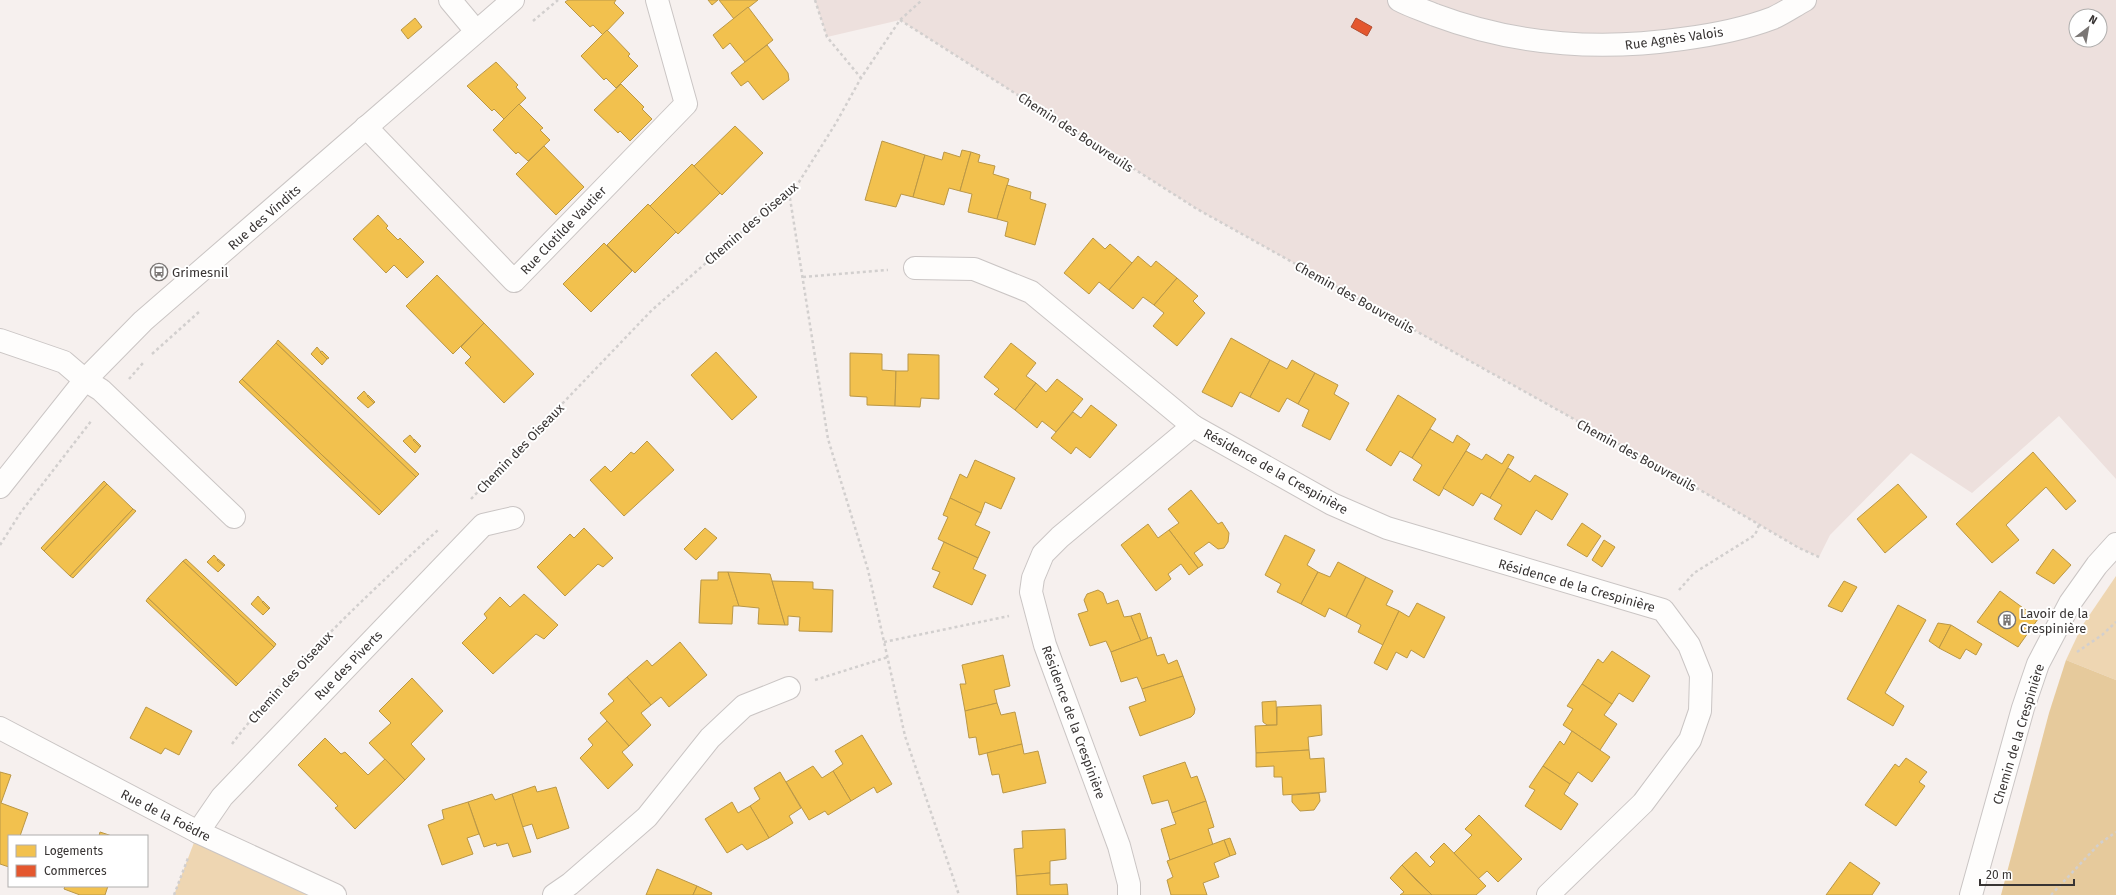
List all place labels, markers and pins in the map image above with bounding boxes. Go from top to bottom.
bus stop icon: Grimesnil [149,262,169,282]
place label: Grimesnil [172,265,228,280]
place label: Lavoir de la Crespinière [2020,606,2088,636]
building icon: Lavoir de la Crespinière [1997,610,2017,630]

